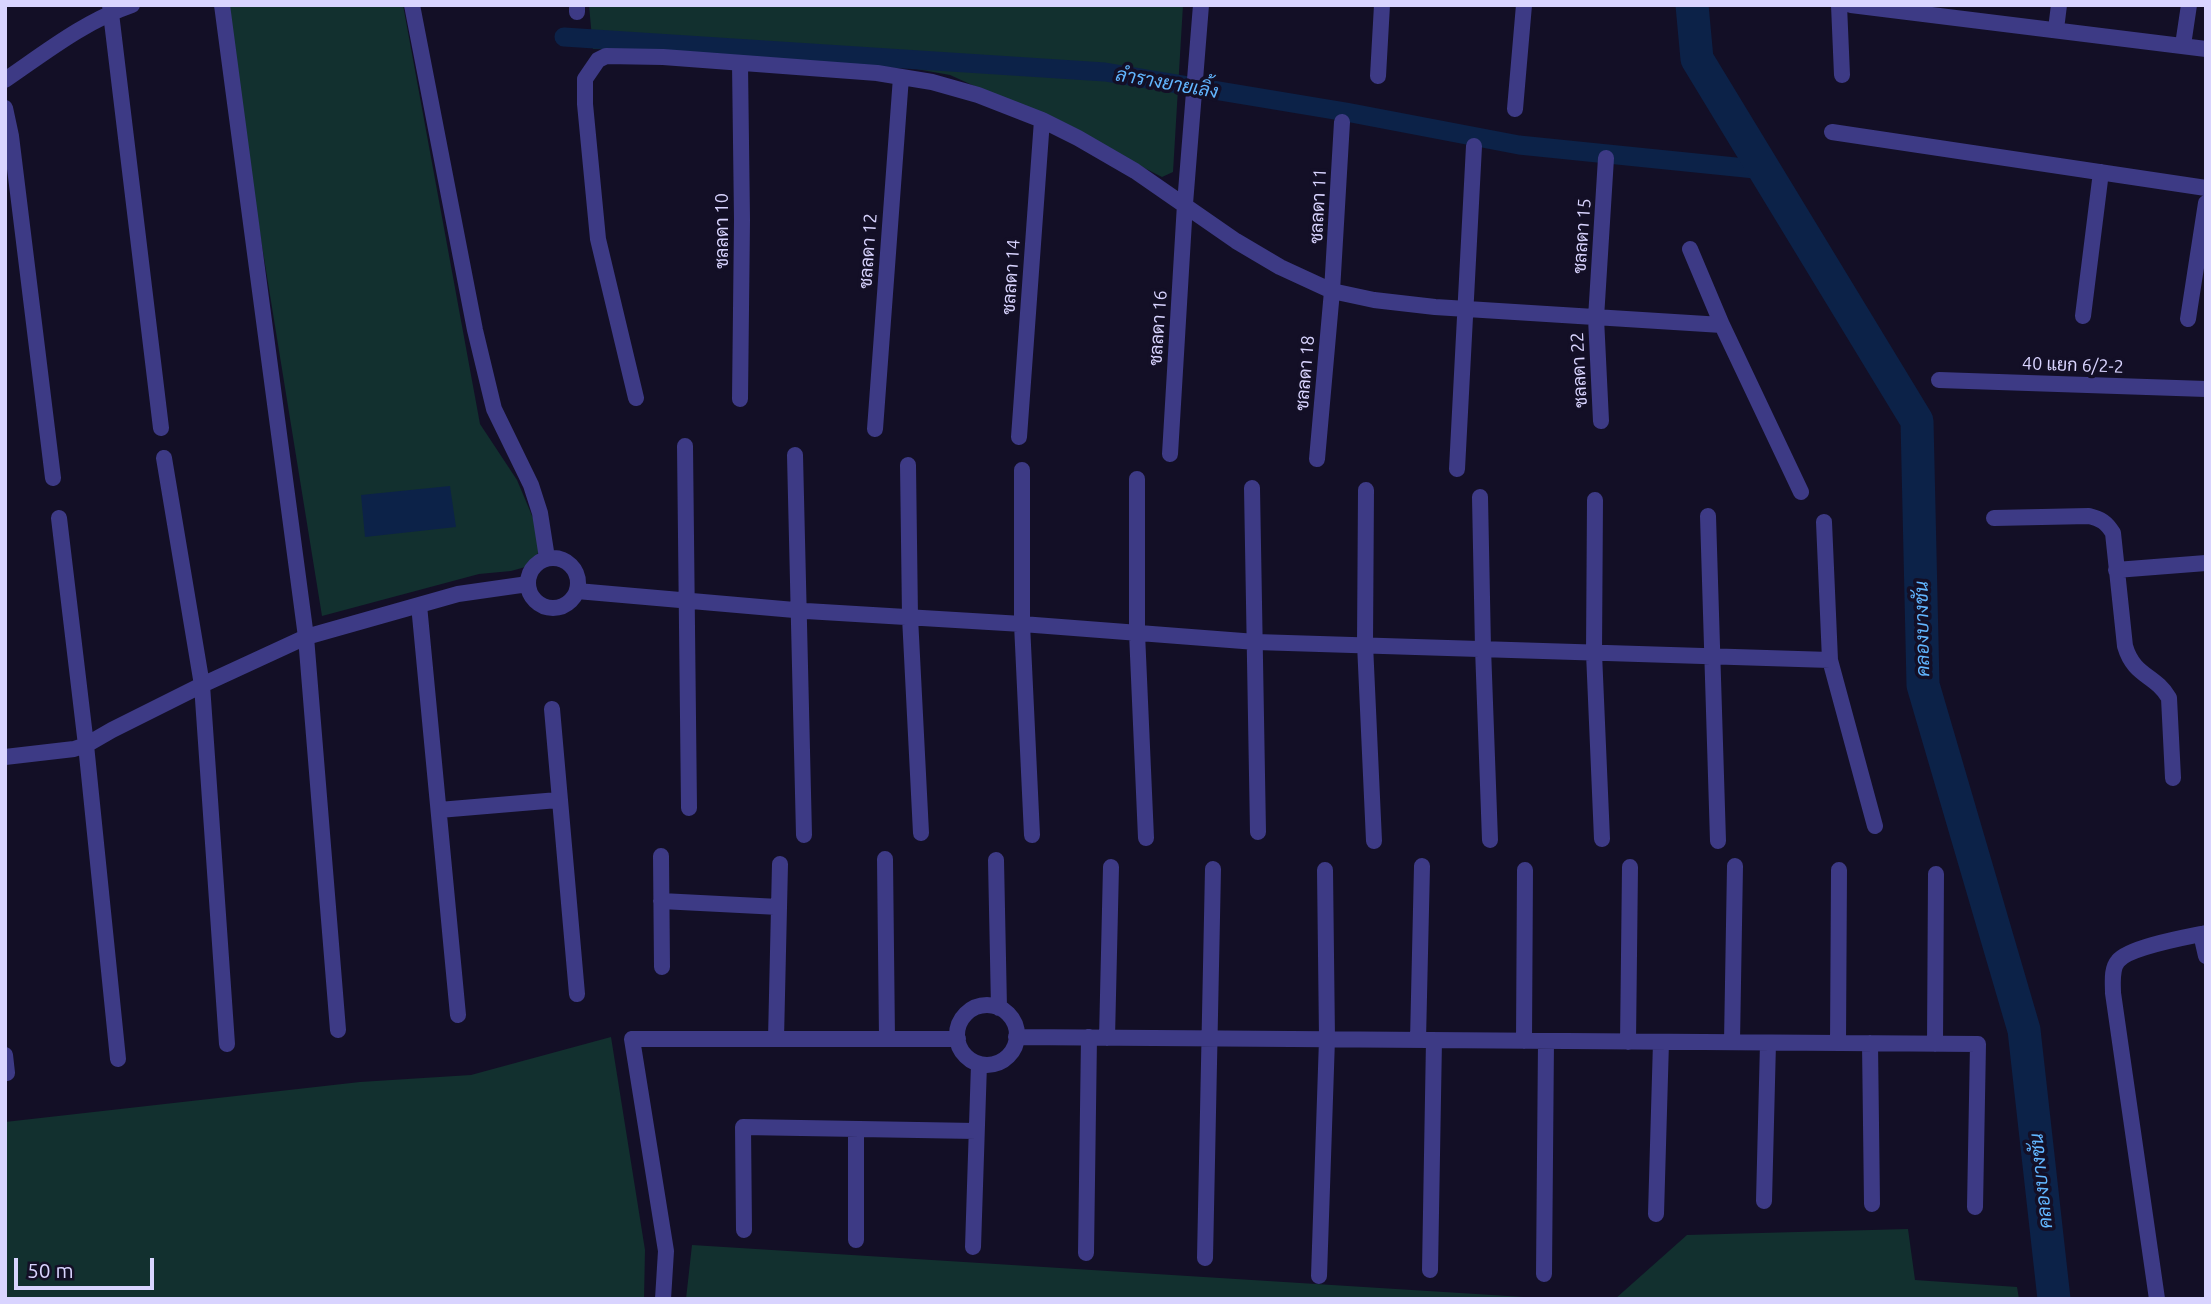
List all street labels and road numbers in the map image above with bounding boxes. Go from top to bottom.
street label: ชลลดา 11 [1305,168,1331,244]
street label: ชลลดา 10 [711,193,733,269]
street label: ชลลดา 15 [1569,198,1595,274]
street label: ชลลดา 12 [855,213,881,289]
street label: ชลลดา 14 [998,239,1024,315]
street label: ชลลดา 16 [1145,290,1171,366]
street label: ชลลดา 22 [1566,332,1592,408]
street label: ชลลดา 18 [1291,334,1319,412]
street label: 40 แยก 6/2-2 [2022,352,2124,378]

